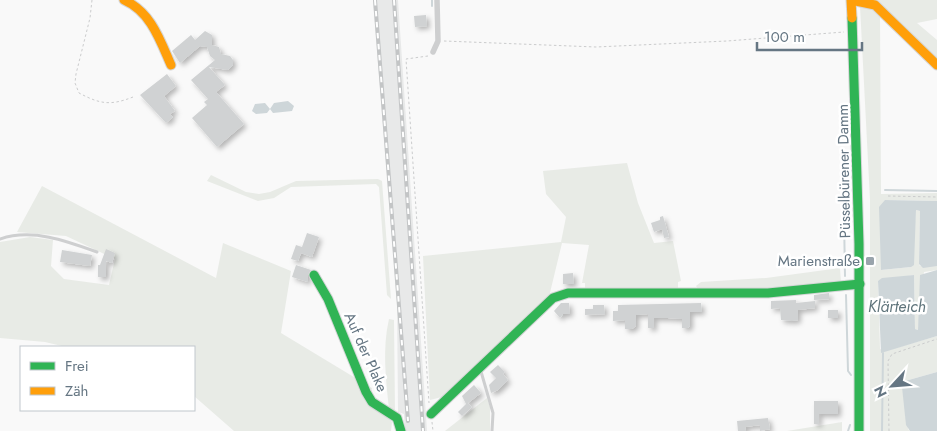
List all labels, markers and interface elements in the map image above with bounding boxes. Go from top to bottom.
scale bar [757,20,862,52]
text: 100 m [764,26,805,48]
street label: Püsselbürener Damm [832,104,856,238]
place label: Marienstraße [778,250,860,272]
marker: Marienstraße [864,255,876,267]
water label: Klärteich [868,295,926,318]
street label: Auf der Plake [339,309,393,396]
legend [20,346,195,411]
text: Frei [65,355,89,377]
north arrow [867,361,917,411]
text: Zäh [65,380,88,402]
text: N [869,382,892,401]

